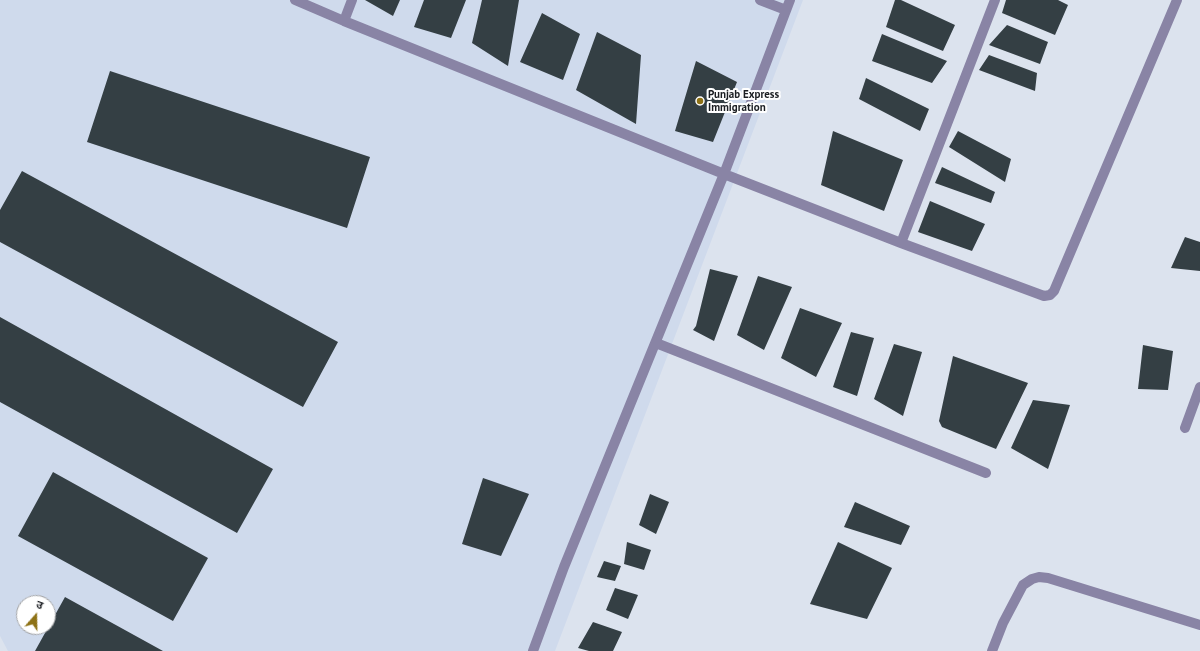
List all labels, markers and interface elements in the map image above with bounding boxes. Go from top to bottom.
place label: Punjab Express Immigration [708,88,779,114]
marker: Punjab Express Immigration [695,96,705,106]
north arrow [16,595,56,635]
text: उ [34,597,45,612]

